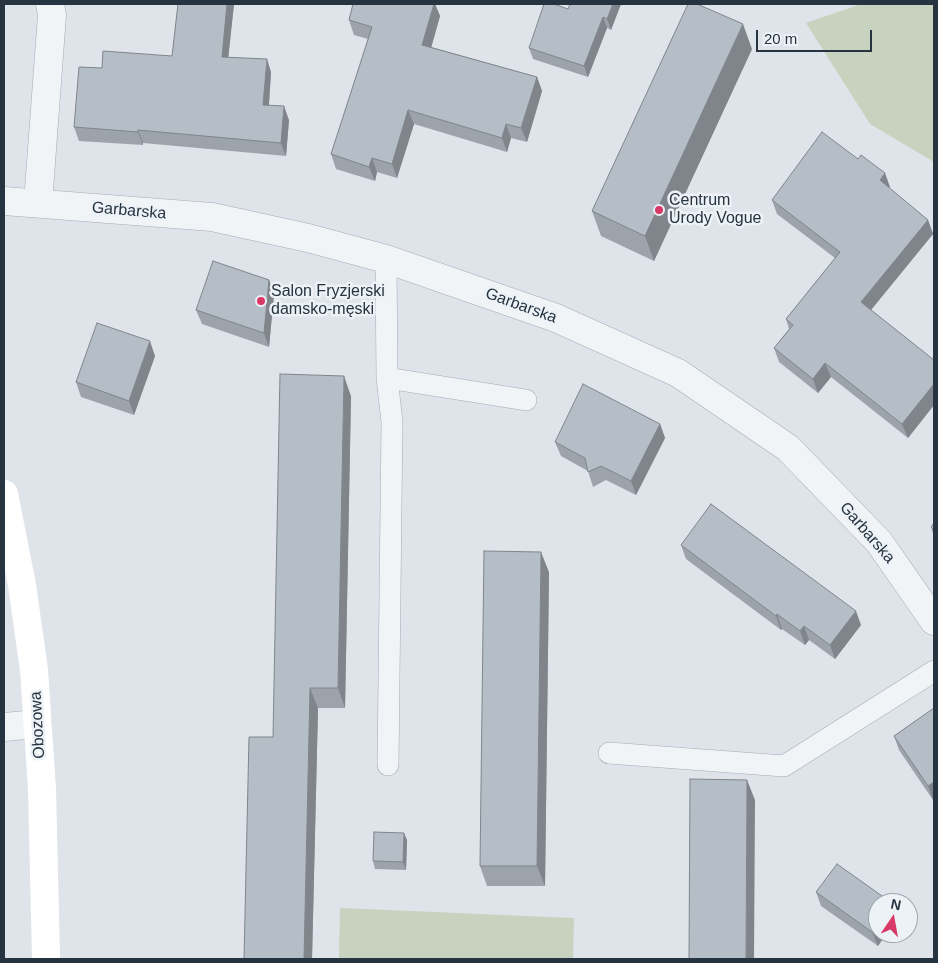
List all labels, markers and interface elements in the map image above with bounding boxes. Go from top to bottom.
scale bar [758,20,874,52]
text: 20 m [764,30,797,47]
place label: Centrum Urody Vogue [669,191,762,229]
street label: Garbarska [91,198,167,224]
marker: Centrum Urody Vogue [653,204,665,216]
place label: Salon Fryzjerski damsko-męski [271,282,385,320]
street label: Garbarska [483,284,559,328]
marker: Salon Fryzjerski damsko-męski [255,295,267,307]
street label: Garbarska [835,499,899,567]
street label: Obozowa [27,691,49,759]
north arrow [868,893,918,943]
text: N [889,895,903,913]

